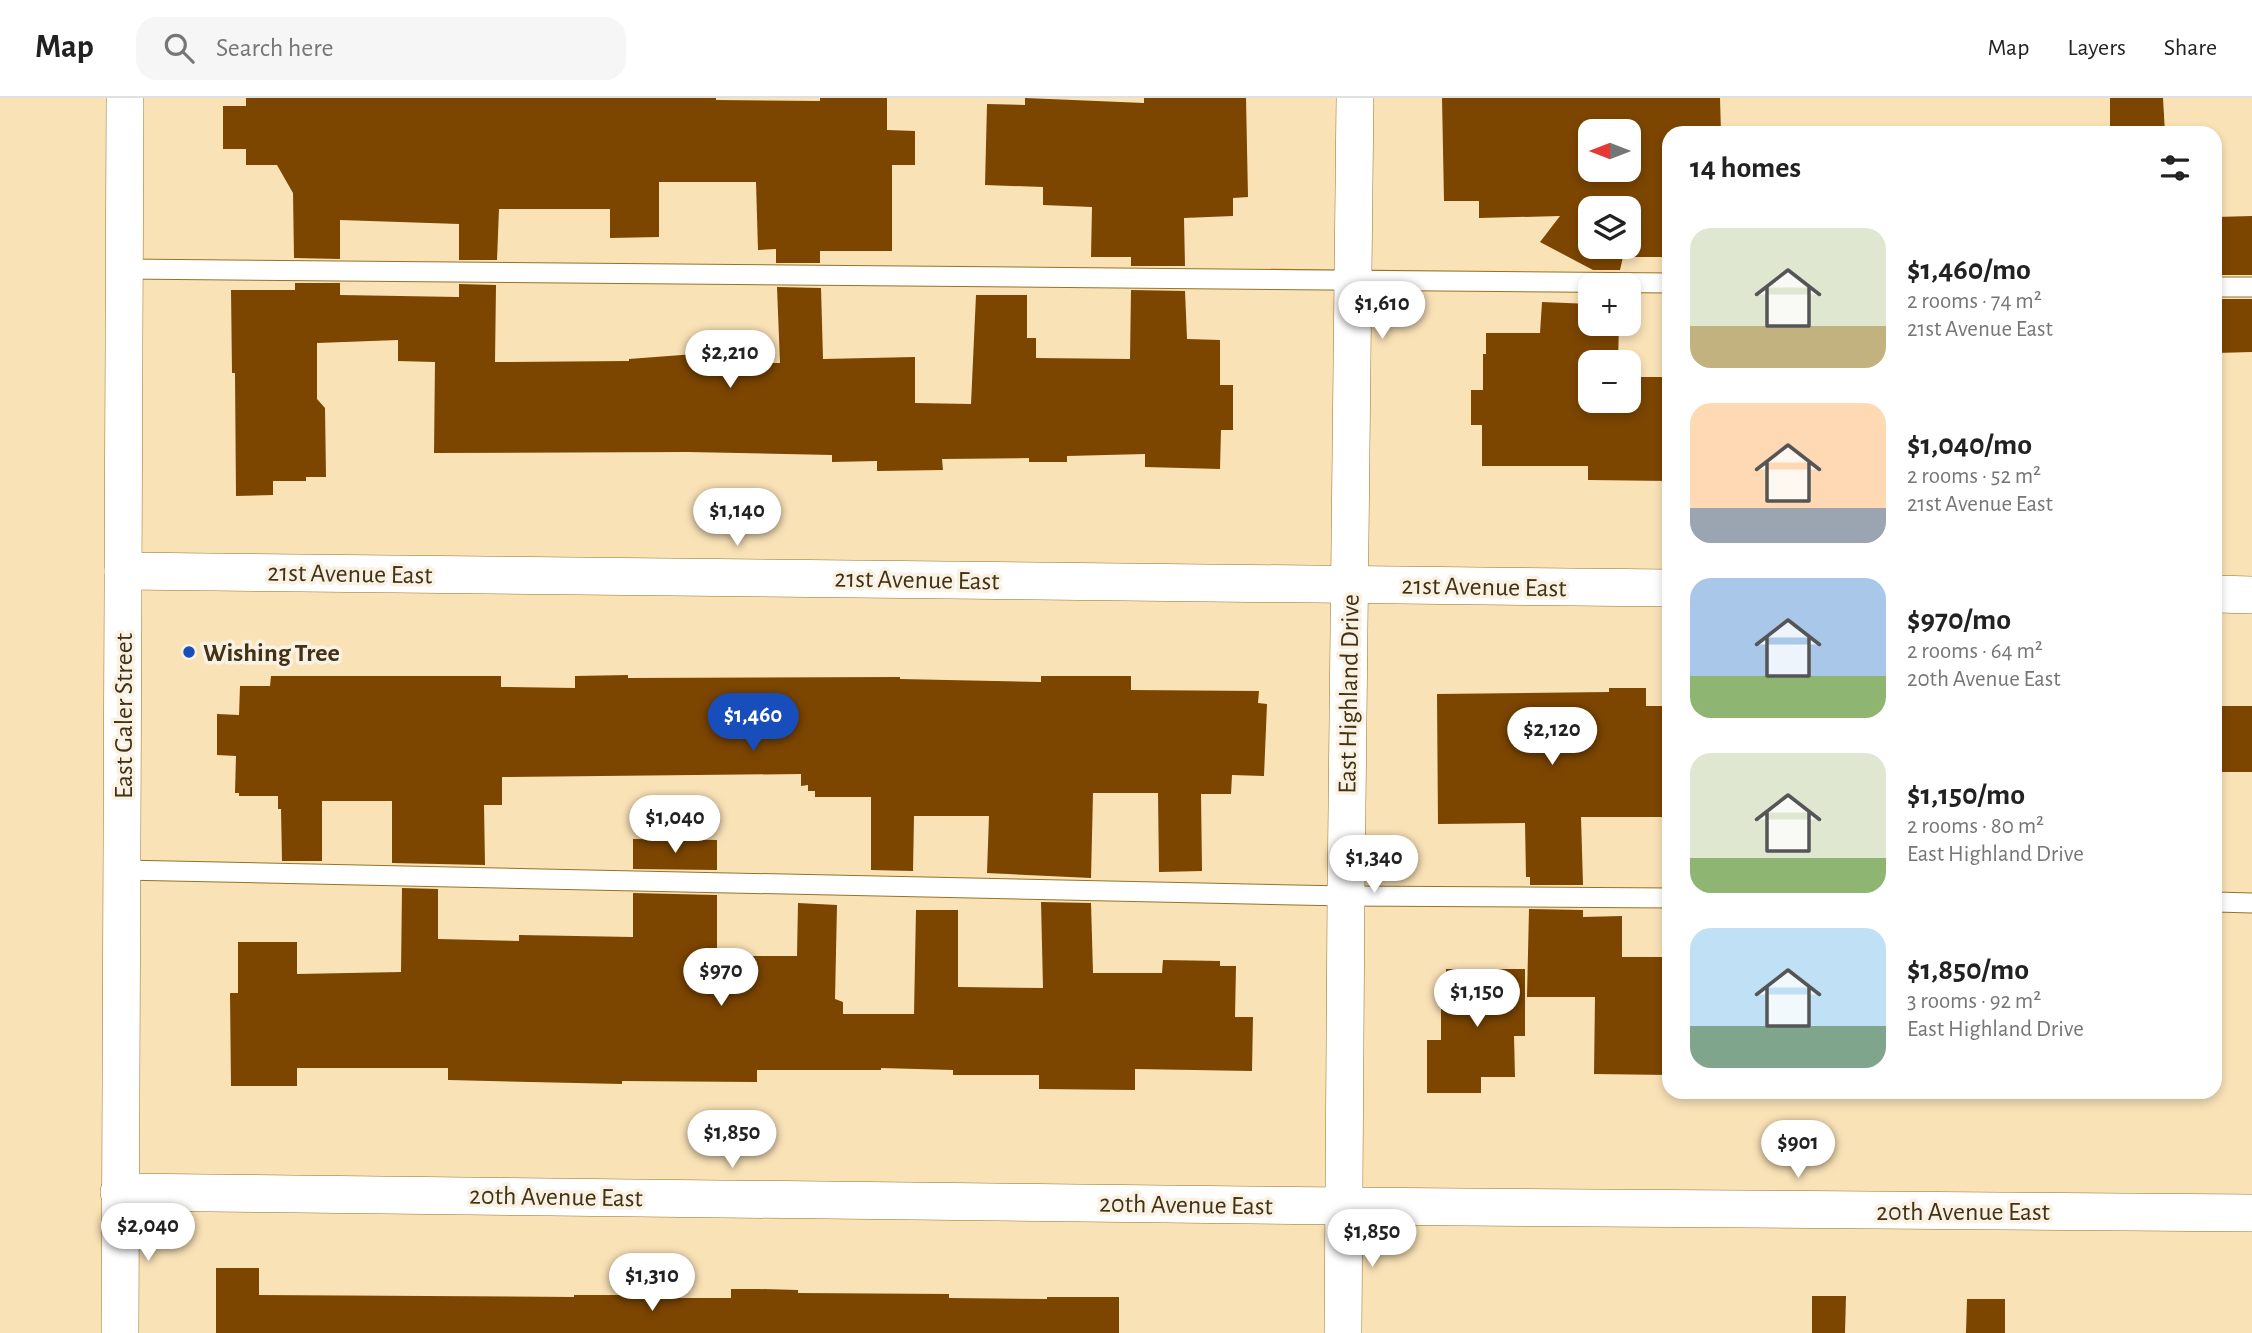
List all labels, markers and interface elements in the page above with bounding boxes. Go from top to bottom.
search box [136,17,626,80]
icon: search [160,29,198,67]
text: Map [35,31,94,64]
text: Search here [216,35,334,61]
text: Map [1987,36,2029,60]
text: Layers [2067,36,2126,60]
text: Share [2164,36,2217,60]
north arrow [1578,119,1642,182]
map controls [1578,119,1641,413]
icon: filters [2156,149,2194,187]
text: 14 homes [1690,153,1801,183]
button: layers [1578,196,1641,259]
text: $1,460/mo [1907,255,2031,285]
icon: home [1746,256,1830,340]
button: + [1578,273,1641,336]
pin: $1,610 [1325,282,1439,341]
text: 2 rooms · 74 m² [1907,290,2042,313]
text: $1,610 [1354,292,1410,315]
text: 21st Avenue East [1907,318,2053,341]
pin: $2,210 [673,330,787,390]
text: $2,210 [701,341,759,364]
button: − [1578,350,1641,413]
text: $1,040/mo [1907,430,2032,460]
icon: home [1746,431,1830,515]
text: 2 rooms · 52 m² [1907,465,2041,488]
pin: $1,140 [680,489,794,548]
text: 21st Avenue East [1907,493,2053,516]
text: $1,140 [709,499,765,522]
street label: 21st Avenue East [267,560,433,588]
street label: 21st Avenue East [834,566,1000,594]
street label: 21st Avenue East [1401,573,1567,601]
street label: East Highland Drive [1334,594,1364,794]
text: $970/mo [1907,605,2011,635]
icon: home [1746,606,1830,690]
street label: East Galer Street [111,633,137,799]
place label: Wishing Tree [203,640,340,666]
text: 2 rooms · 64 m² [1907,640,2043,663]
marker: Wishing Tree [181,644,197,660]
text: 20th Avenue East [1907,668,2061,691]
pin: $1,460 [696,694,810,753]
text: $1,460 [724,704,782,727]
pin: $2,120 [1495,708,1609,767]
text: $2,120 [1523,718,1581,741]
text: $1,150/mo [1907,780,2025,810]
icon: home [1746,781,1830,865]
pin: $1,040 [618,796,732,855]
text: $1,040 [645,806,705,829]
text: 2 rooms · 80 m² [1907,815,2044,838]
pin: $1,340 [1317,836,1431,895]
text: East Highland Drive [1907,843,2084,866]
text: $1,340 [1345,846,1403,869]
pin: $970 [680,948,762,1008]
text: $1,850/mo [1907,955,2029,985]
icon: home [1746,956,1830,1040]
text: $970 [699,959,743,982]
pin: $1,150 [1420,970,1534,1029]
text: $1,150 [1450,980,1504,1003]
text: 3 rooms · 92 m² [1907,990,2041,1013]
text: East Highland Drive [1907,1018,2084,1041]
pin: $1,850 [675,1110,789,1170]
text: $1,850 [703,1121,761,1144]
pin: $901 [1757,1121,1839,1180]
text: $901 [1777,1131,1819,1154]
street label: 20th Avenue East [469,1182,643,1212]
street label: 20th Avenue East [1099,1190,1273,1220]
street label: 20th Avenue East [1876,1199,2050,1225]
pin: $2,040 [91,1204,205,1263]
pin: $1,850 [1315,1210,1429,1269]
text: $2,040 [117,1214,179,1237]
text: $1,850 [1343,1220,1401,1243]
pin: $1,310 [595,1254,709,1313]
text: $1,310 [625,1264,679,1287]

